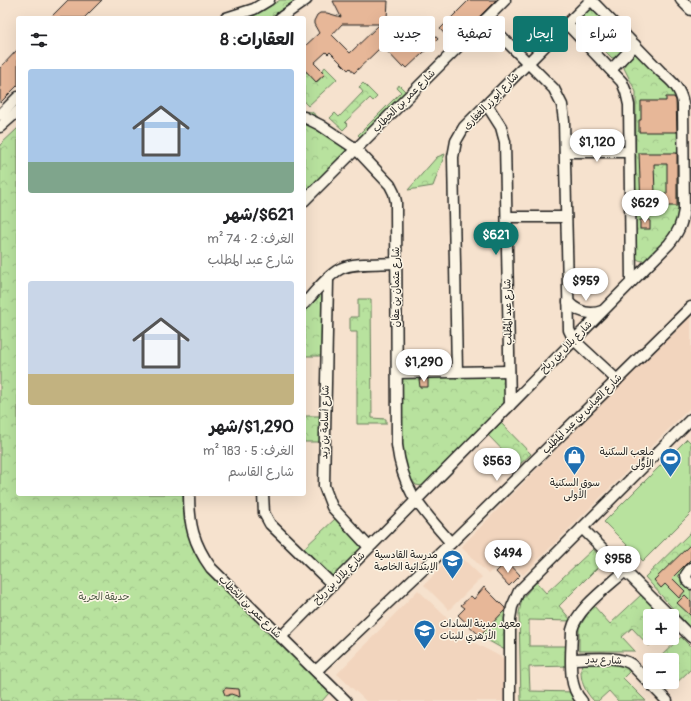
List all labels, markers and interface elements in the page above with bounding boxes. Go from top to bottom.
chip: جديد [379,16,435,52]
chip: تصفية [443,16,505,52]
chip: إيجار [513,16,568,52]
chip: شراء [576,16,631,52]
icon: filters [28,29,50,51]
text: العقارات: 8 [220,29,294,50]
street label: شارع عمر بن الخطاب [370,67,439,136]
street label: شارع ابو زر الغفارى [461,70,522,133]
icon: home [125,95,197,167]
pin: $1,120 [564,129,630,163]
text: $1,120 [579,134,615,150]
pin: $629 [621,190,669,224]
text: $629 [631,195,659,211]
text: $621/شهر [224,204,294,225]
pin: $621 [472,222,520,256]
text: $621 [483,227,509,243]
text: الغرف: 2 · 74 m² [207,231,294,247]
street label: شارع عثمان بن عفان [390,246,403,327]
text: شارع عبد المطلب [208,252,294,268]
pin: $959 [562,268,610,302]
text: $959 [572,273,600,289]
street label: شارع عبد المطلب [501,278,516,345]
icon: home [125,307,197,379]
street label: شارع بلال بن رباح [537,318,596,376]
pin: $1,290 [391,349,457,383]
text: $1,290 [405,354,443,370]
street label: شارع العباس بن عبد المطلب [540,371,625,457]
street label: شارع أسامة بن زيد [318,385,333,459]
text: $1,290/شهر [210,416,294,437]
text: الغرف: 5 · 183 m² [203,443,294,459]
shop icon: سوق السكنية الأولى [562,444,588,477]
sports icon: ملعب السكنية الأولى [657,445,683,478]
place label: ملعب السكنية الأولى [600,446,654,471]
pin: $563 [473,448,521,482]
text: $563 [483,453,511,469]
text: شارع القاسم [228,464,294,480]
place label: سوق السكنية الأولى [550,477,600,502]
pin: $494 [484,540,532,574]
text: $494 [494,545,522,561]
pin: $958 [594,546,642,580]
school or university icon: مدرسة القادسية الإبتدائية الخاصة [440,548,466,581]
street label: شارع بلال بن رباح [310,549,369,607]
place label: مدرسة القادسية الإبتدائية الخاصة [374,549,438,574]
text: $958 [604,551,632,567]
street label: شارع عمر بن الخطاب [215,573,284,642]
park label: حديقة الحرية [78,591,130,603]
map controls [643,609,679,689]
button: + [643,609,679,645]
school or university icon: معهد مدينة السادات الأزهري للبنات [411,617,437,650]
place label: معهد مدينة السادات الأزهري للبنات [440,618,521,644]
street label: شارع بدر [585,653,622,668]
button: − [643,653,679,689]

